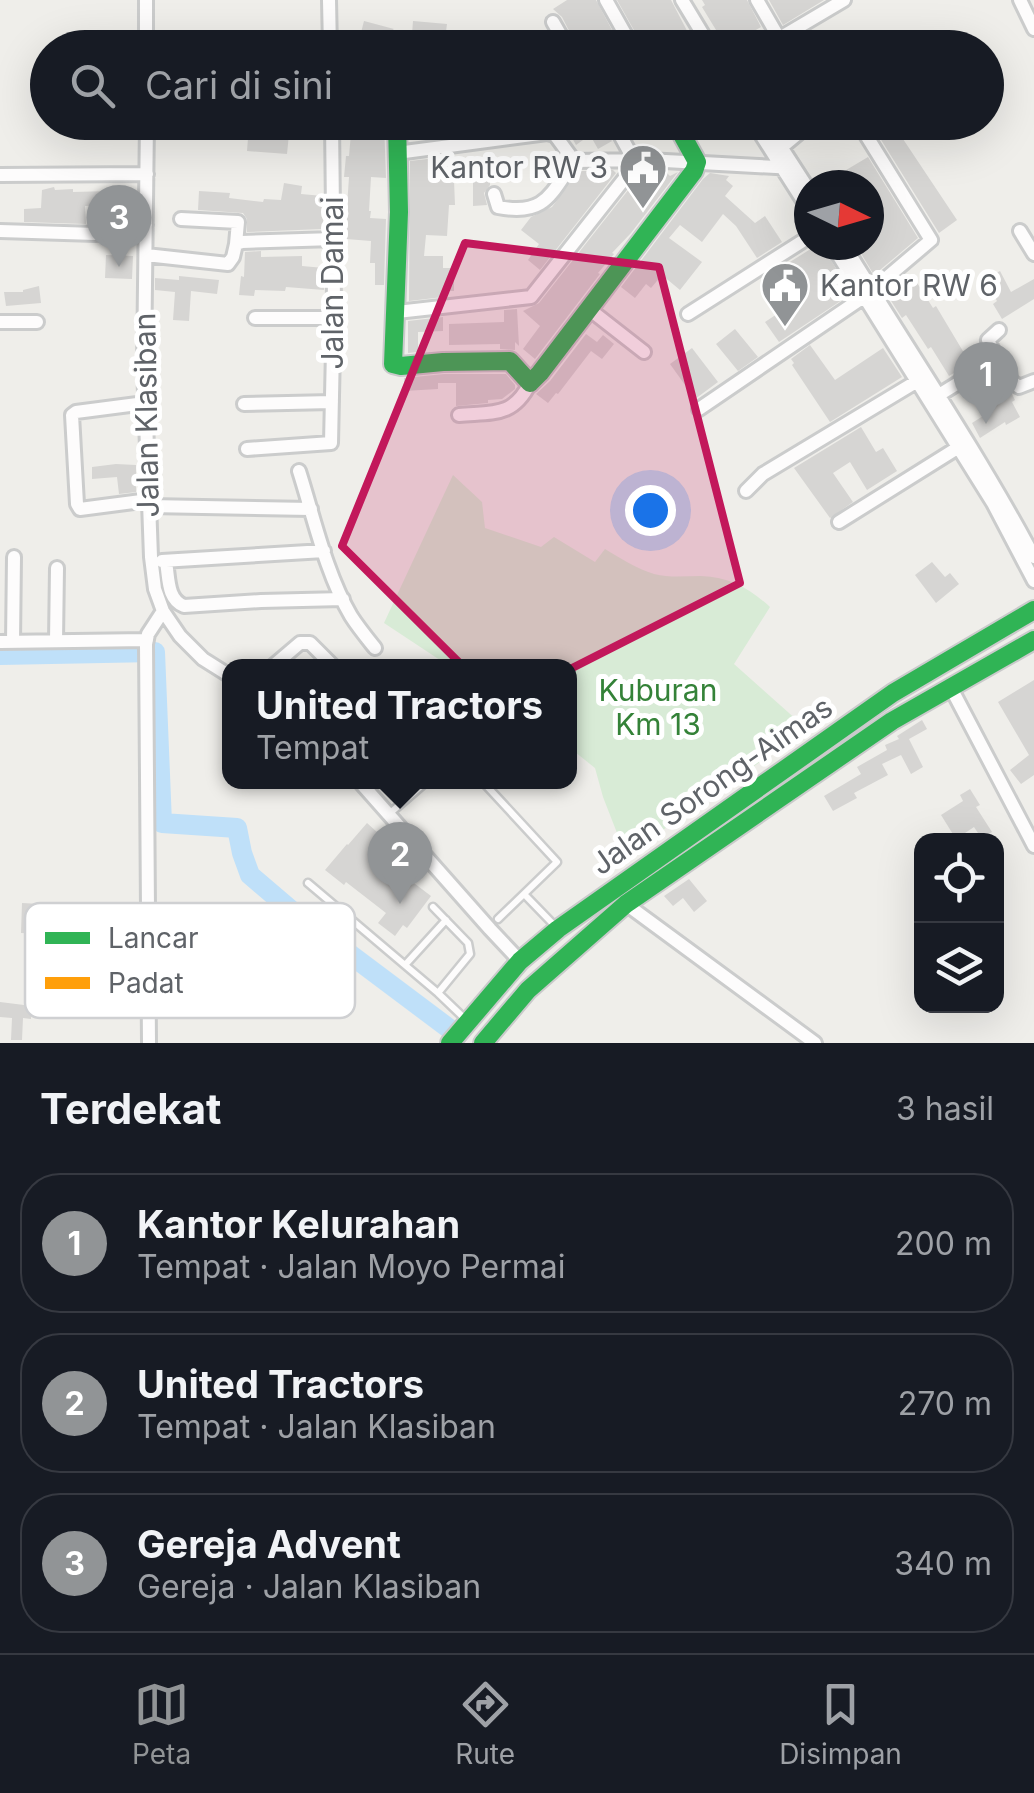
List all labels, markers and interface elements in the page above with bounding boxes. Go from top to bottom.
search box [30,30,1004,140]
icon: search [65,58,120,113]
text: Cari di sini [145,62,333,108]
public building icon: Kantor RW 3 [617,142,669,210]
place label: Kantor RW 3 [430,149,608,185]
north arrow [794,170,884,260]
pin: 3 [86,184,152,267]
street label: Jalan Damai [314,196,350,370]
public building icon: Kantor RW 6 [759,260,811,328]
place label: Kantor RW 6 [820,267,998,303]
street label: Jalan Klasiban [126,312,166,518]
pin: 1 [954,342,1018,424]
your location [625,485,676,536]
popup [222,659,577,789]
park label: Kuburan Km 13 [599,672,717,742]
text: United Tractors [256,682,543,728]
street label: Jalan Sorong-Aimas [584,688,839,882]
text: Tempat [256,728,369,767]
pin: 2 [368,822,432,904]
map controls [914,833,1004,1013]
button: locate [914,833,1004,923]
legend [25,903,355,1018]
text: Lancar [108,921,199,955]
button: layers [914,923,1004,1013]
text: Padat [108,966,184,1000]
text: Terdekat [40,1083,221,1134]
text: 3 hasil [896,1089,994,1128]
text: Kantor Kelurahan [137,1201,460,1247]
text: 1 [68,1224,81,1263]
text: 200 m [895,1224,992,1263]
text: Tempat · Jalan Moyo Permai [137,1247,566,1286]
text: United Tractors [137,1361,424,1407]
text: 2 [64,1384,85,1423]
text: 270 m [898,1384,992,1423]
text: Tempat · Jalan Klasiban [137,1407,496,1446]
text: Gereja Advent [137,1521,401,1567]
text: 3 [64,1544,85,1583]
text: 340 m [894,1544,992,1583]
text: Gereja · Jalan Klasiban [137,1567,481,1606]
tab: Peta [132,1677,191,1771]
tab: Rute [455,1677,515,1771]
tab: Disimpan [779,1677,902,1771]

